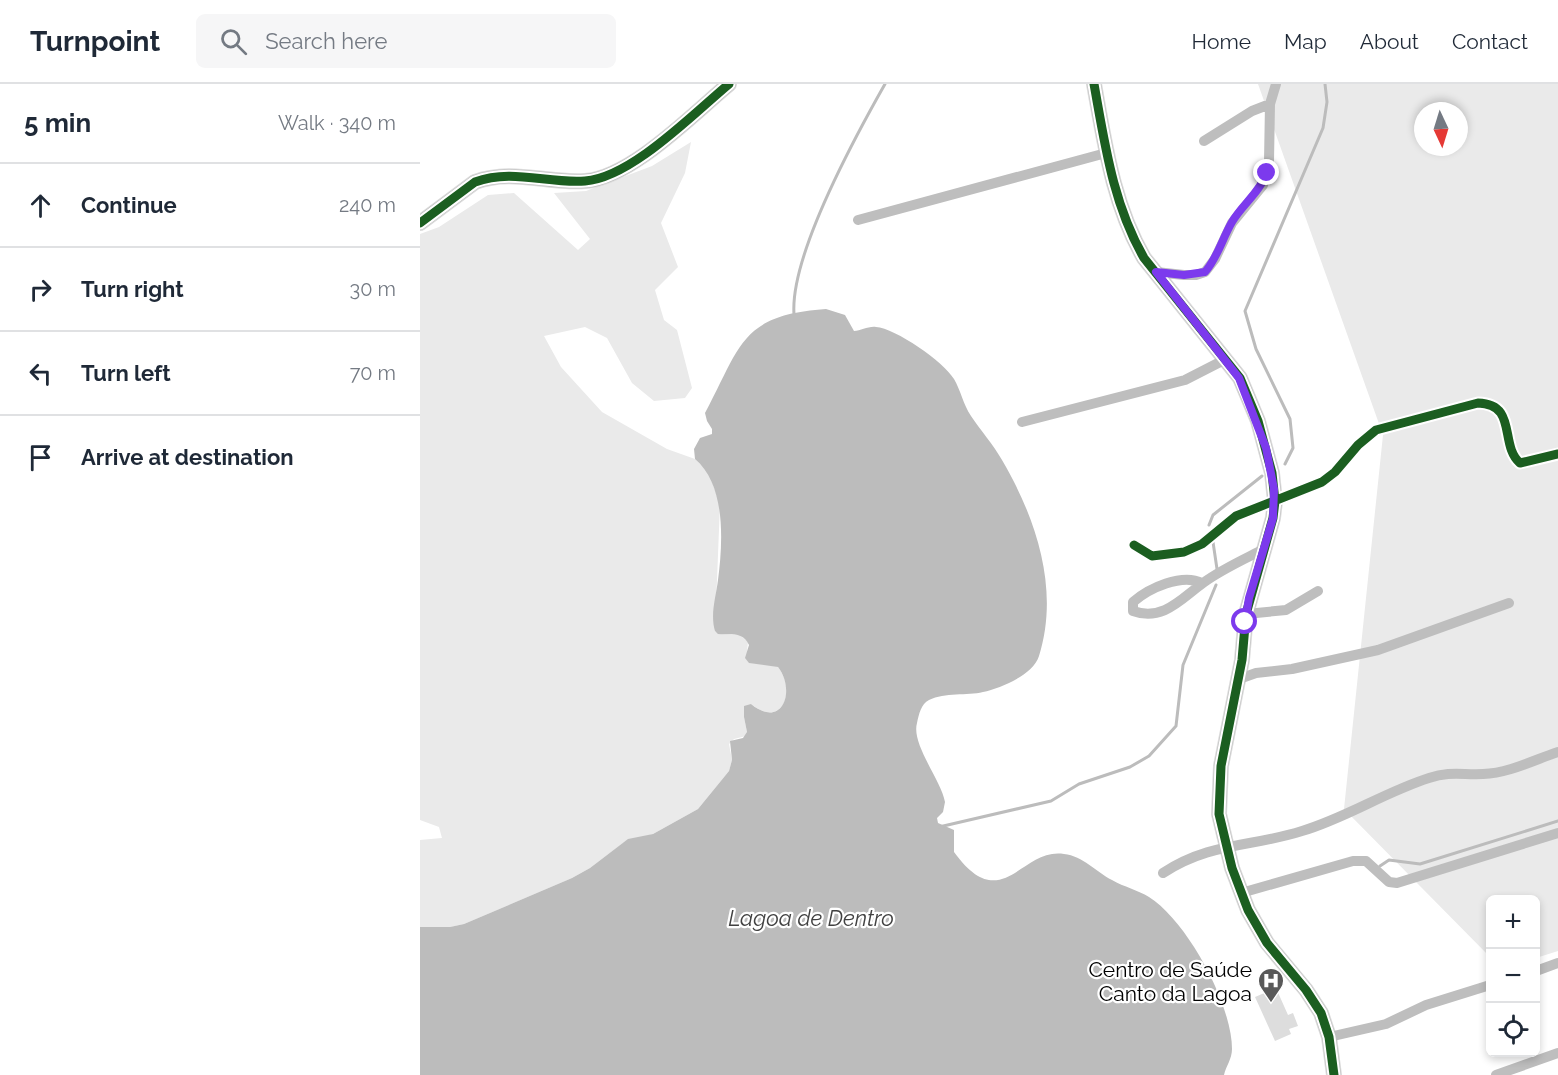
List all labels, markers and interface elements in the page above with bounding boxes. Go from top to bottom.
search box [196,14,616,68]
text: Turnpoint [30,25,160,58]
icon: search [217,25,250,58]
text: Search here [265,28,387,54]
text: Home [1192,29,1251,54]
text: Map [1284,29,1327,54]
text: About [1360,29,1419,54]
text: Contact [1452,29,1528,54]
north arrow [1414,102,1468,156]
text: 5 min [24,108,91,138]
text: Walk · 340 m [278,111,396,135]
route end [1253,159,1279,185]
icon: ahead [24,189,57,222]
text: Continue [81,192,177,218]
text: 240 m [339,193,396,217]
icon: right [24,273,57,306]
text: Turn right [81,276,184,302]
text: 30 m [350,277,396,301]
icon: left [24,357,57,390]
text: Turn left [81,360,171,386]
text: 70 m [350,361,396,385]
icon: arrive [24,441,57,474]
text: Arrive at destination [81,444,294,470]
route start [1231,608,1257,634]
map controls [1486,895,1540,1057]
button: + [1486,895,1540,949]
water label: Lagoa de Dentro [728,905,894,931]
button: − [1486,949,1540,1003]
place label: Centro de Saúde Canto da Lagoa [1088,957,1252,1006]
hospital icon: Centro de Saúde Canto da Lagoa [1256,966,1286,1004]
button: locate [1486,1003,1540,1057]

